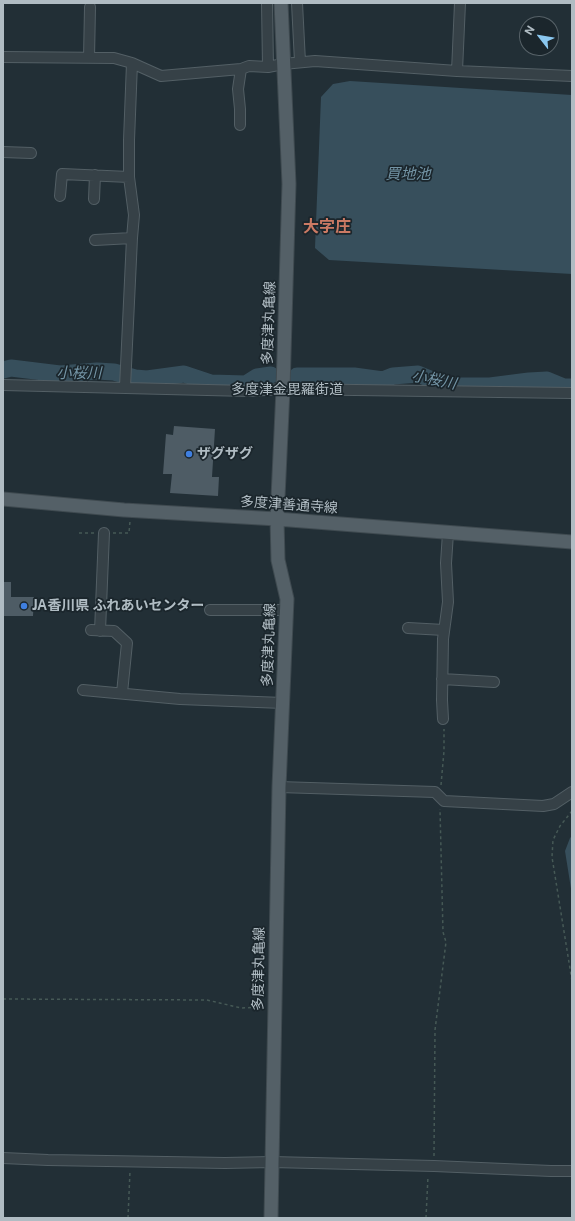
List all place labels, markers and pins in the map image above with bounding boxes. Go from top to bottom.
place label: ザグザグ [197,446,253,462]
marker: ザグザグ [184,449,194,459]
place label: JA香川県 ふれあいセンター [32,598,204,614]
marker: JA香川県 ふれあいセンター [19,601,29,611]

